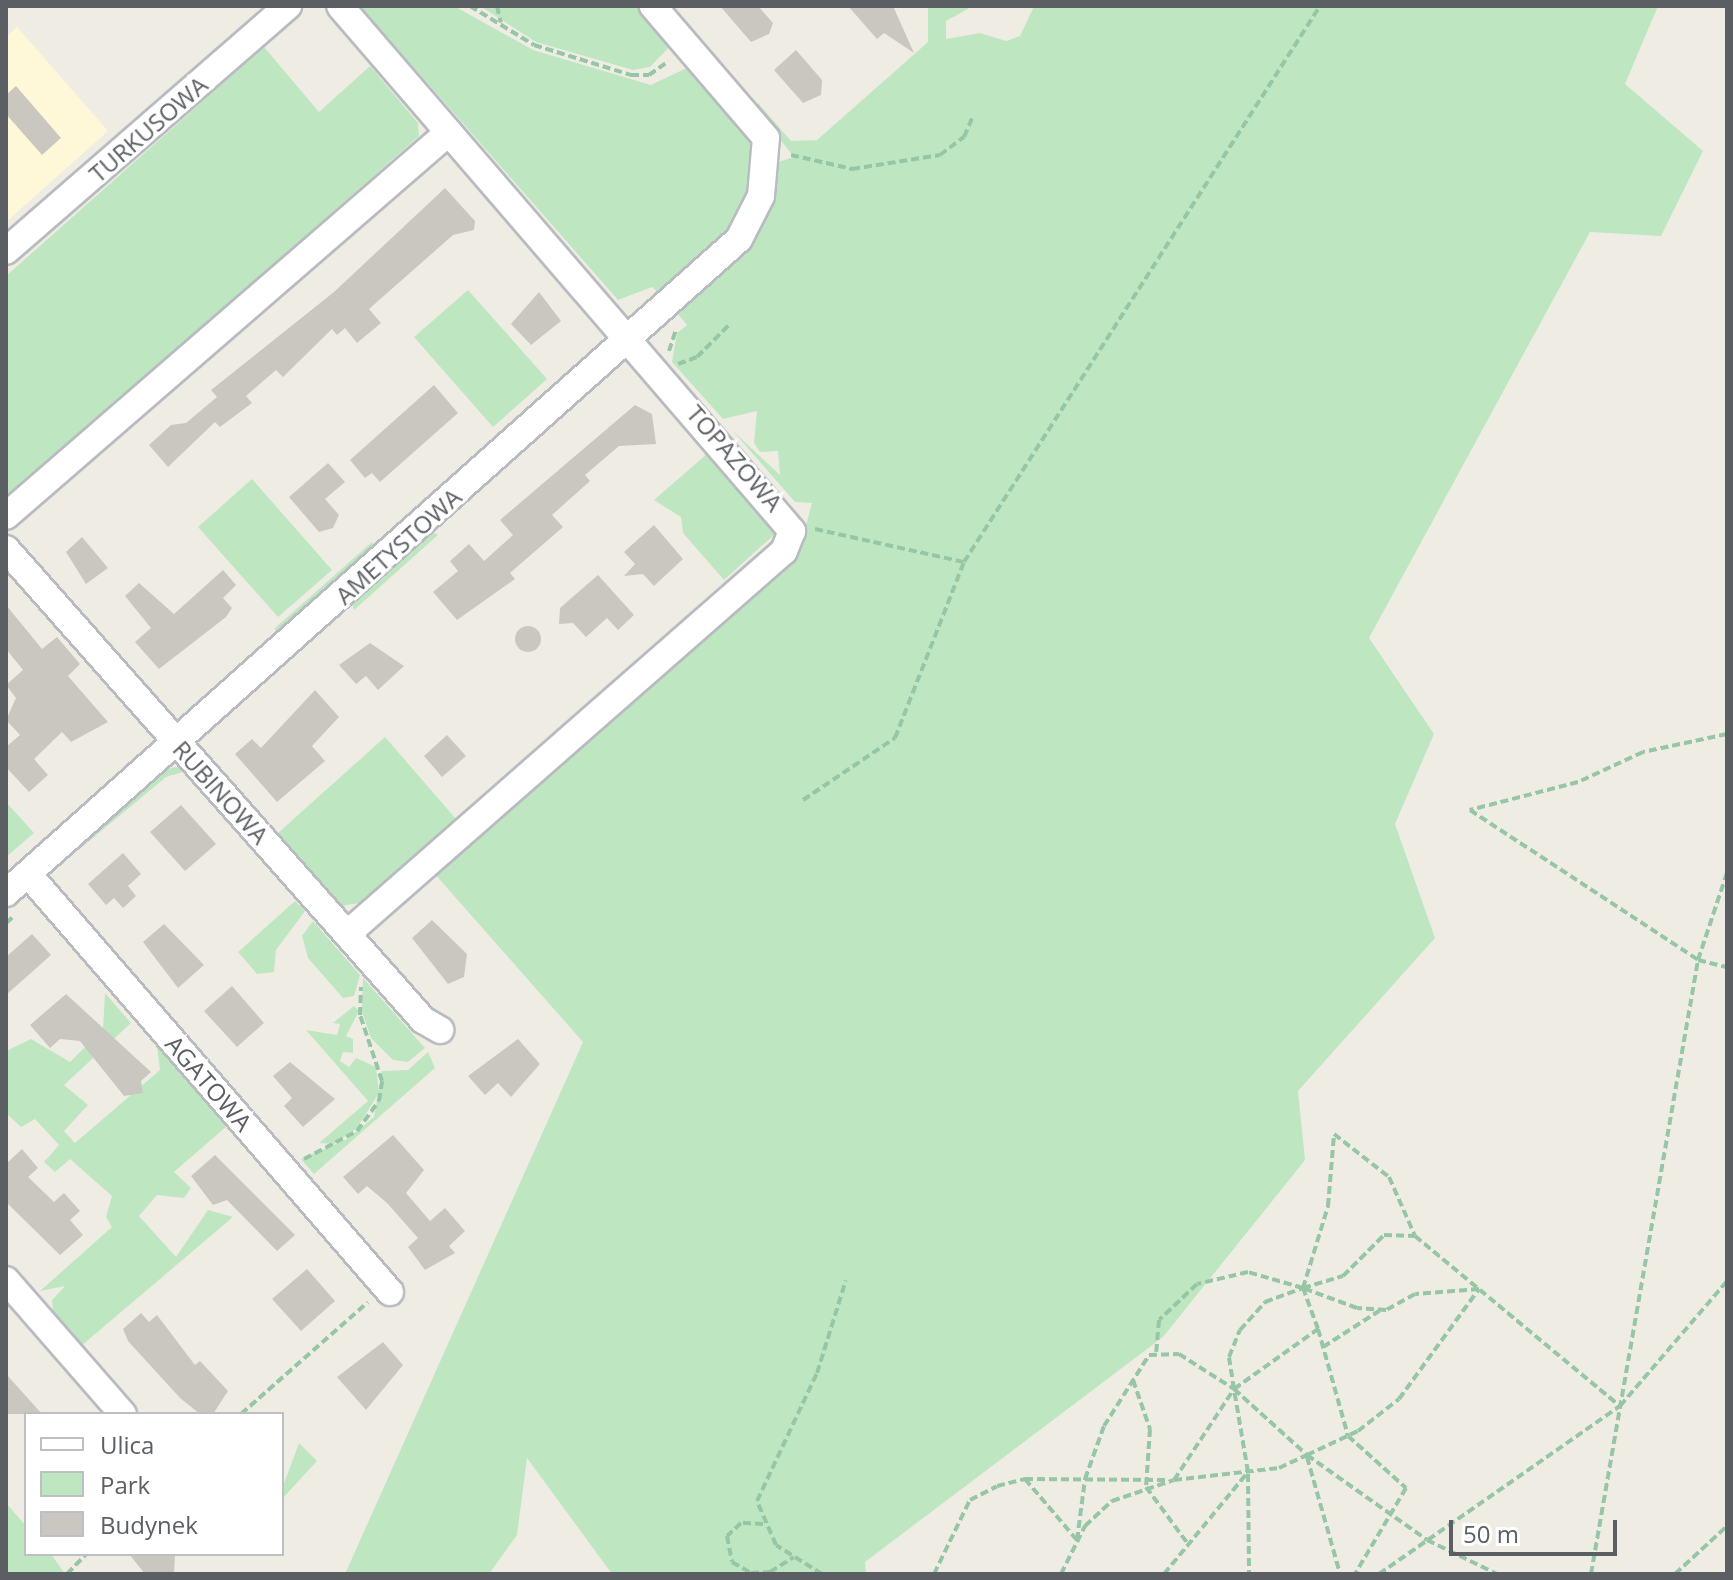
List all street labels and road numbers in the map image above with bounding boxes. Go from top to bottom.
street label: TURKUSOWA [83,70,213,188]
street label: TOPAZOWA [681,399,789,517]
street label: AMETYSTOWA [329,482,467,610]
street label: RUBINOWA [167,735,275,849]
street label: AGATOWA [160,1029,258,1137]

